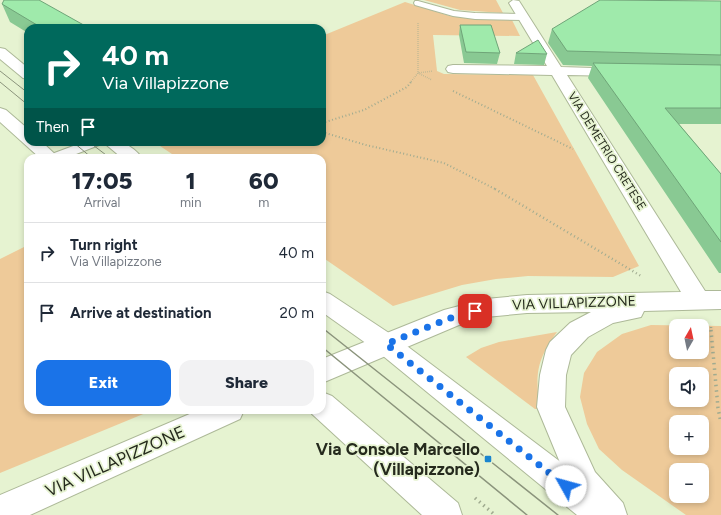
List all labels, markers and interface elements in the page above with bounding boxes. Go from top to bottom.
text: 40 m [102,38,169,72]
icon: right [36,40,88,92]
text: Via Villapizzone [102,72,229,94]
street label: VIA DEMETRIO CRETESE [565,89,649,213]
icon: arrive [77,116,99,138]
text: Then [36,118,69,136]
text: 17:05 [71,166,133,195]
text: 1 [186,166,196,195]
text: 60 [249,166,279,195]
text: Arrival [84,195,120,210]
text: min [180,195,201,210]
text: m [258,195,269,210]
text: Turn right [70,236,138,254]
icon: right [36,242,58,264]
text: 40 m [279,244,314,262]
text: Via Villapizzone [70,254,162,269]
street label: VIA VILLAPIZZONE [512,292,636,314]
pin [458,294,492,328]
icon: arrive [464,300,486,322]
icon: arrive [36,302,58,324]
text: Arrive at destination [70,304,211,322]
text: 20 m [280,304,314,322]
north arrow [669,319,709,359]
map controls [669,319,709,503]
button: Exit [36,360,171,406]
button: Share [179,360,314,406]
button: sound [669,367,709,407]
button: + [669,415,709,455]
street label: VIA VILLAPIZZONE [42,421,188,501]
place label: Via Console Marcello (Villapizzone) [316,439,480,479]
marker: Via Console Marcello (Villapizzone) [483,454,493,464]
button: − [669,463,709,503]
position arrow [545,465,587,507]

